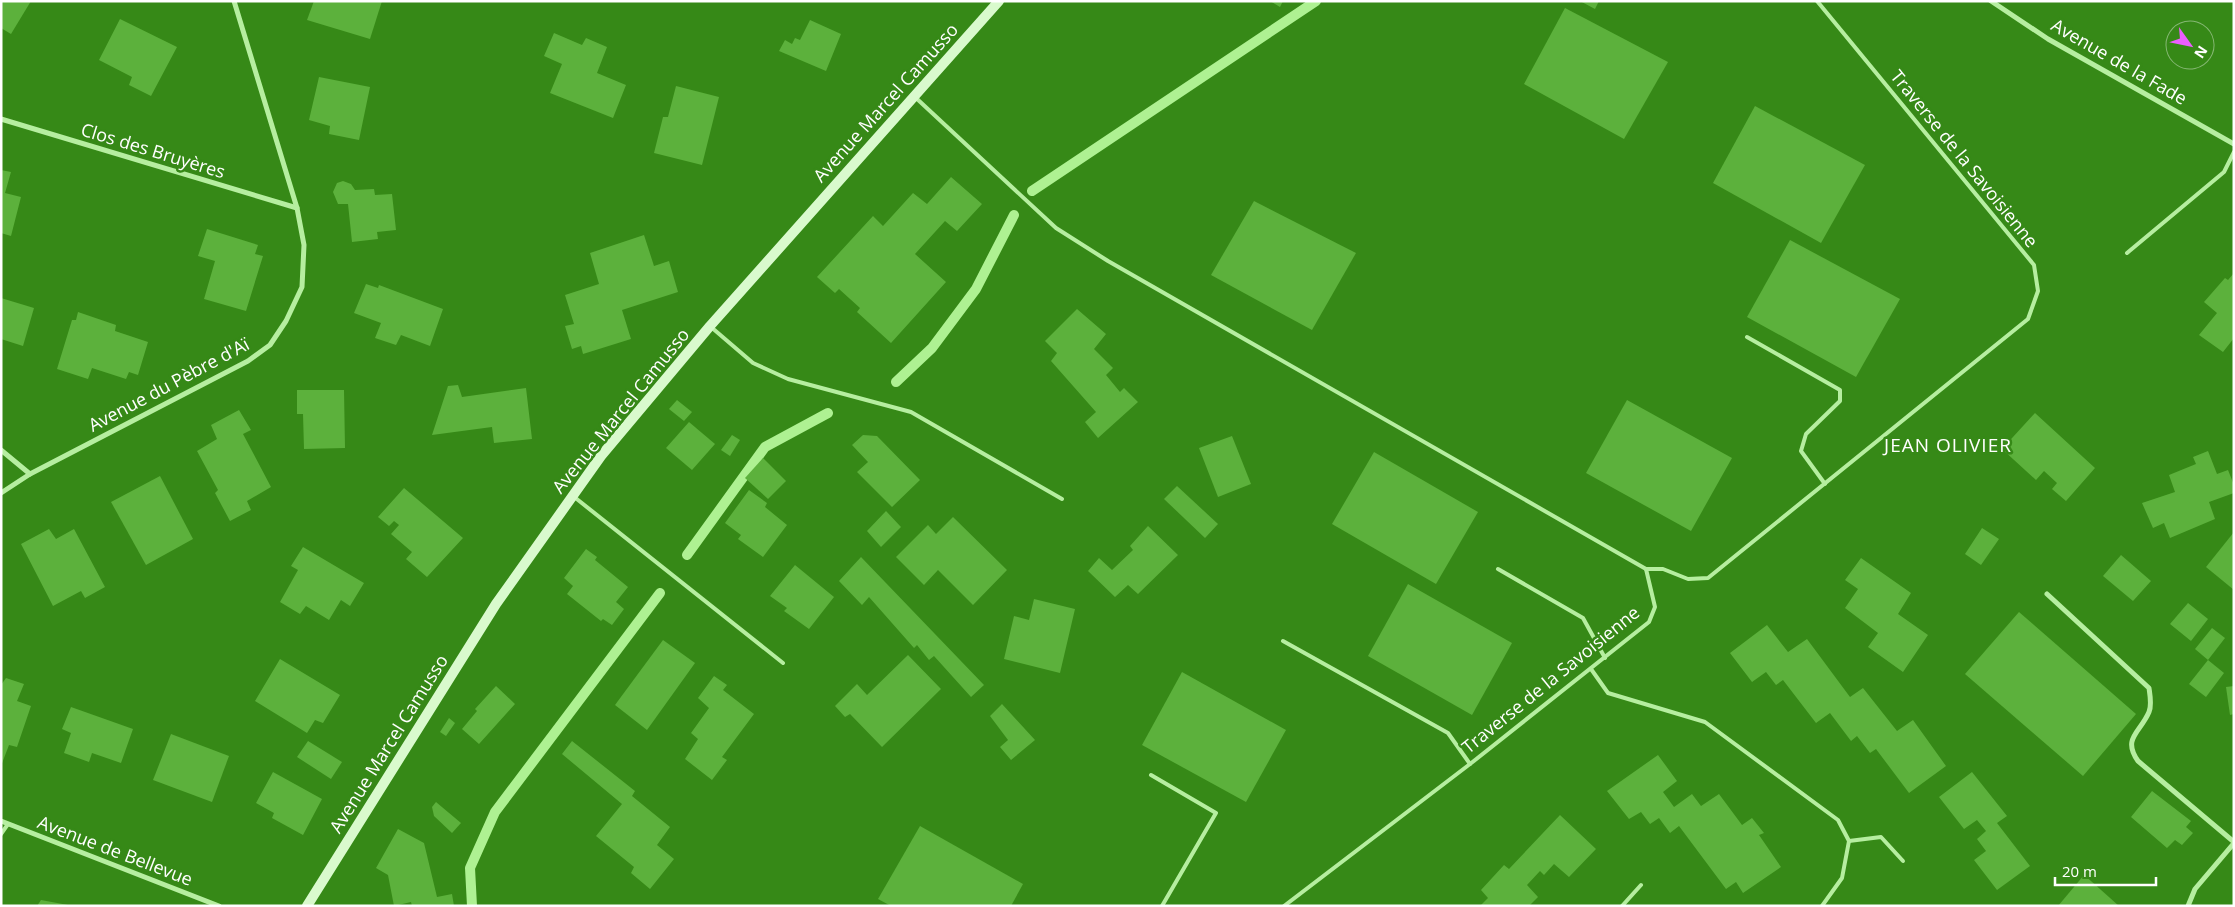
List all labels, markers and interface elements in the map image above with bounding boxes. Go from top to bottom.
street label: Avenue de la Fade [2047,13,2192,110]
street label: Avenue Marcel Camusso [807,18,963,187]
north arrow [2165,20,2215,70]
text: N [2190,42,2212,62]
street label: Traverse de la Savoisienne [1886,65,2044,252]
street label: Clos des Bruyères [78,117,228,183]
street label: Avenue Marcel Camusso [546,323,694,498]
street label: Avenue du Pèbre d'Aï [84,331,254,437]
district label: JEAN OLIVIER [1882,432,2012,458]
street label: Traverse de la Savoisienne [1457,600,1644,758]
street label: Avenue Marcel Camusso [323,650,453,837]
street label: Avenue de Bellevue [34,809,196,891]
scale bar [2055,854,2156,886]
text: 20 m [2062,861,2097,881]

